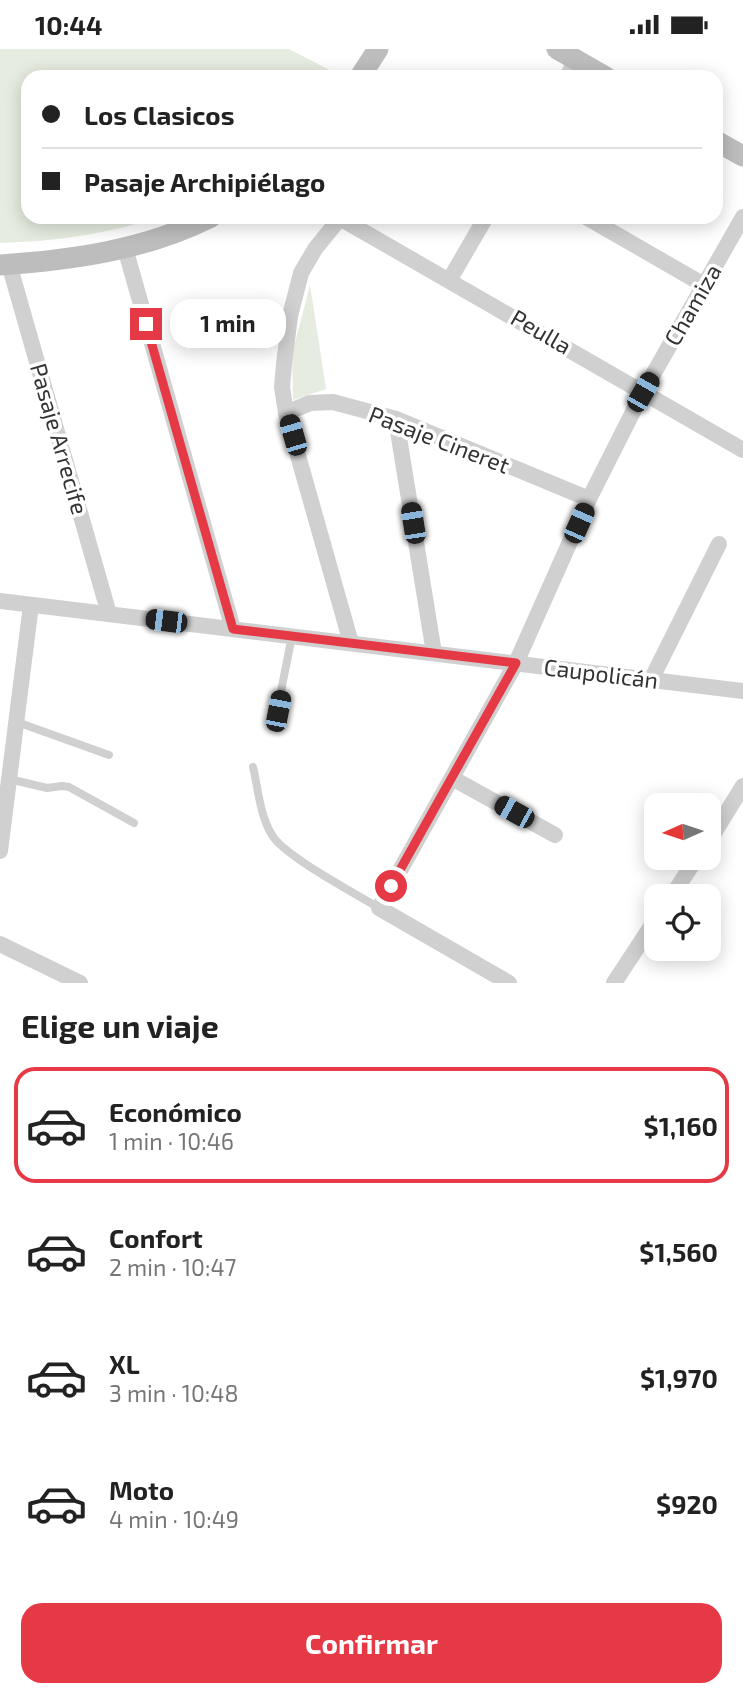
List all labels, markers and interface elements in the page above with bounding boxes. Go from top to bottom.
text: 10:44 [35,9,102,40]
text: Los Clasicos [84,99,235,130]
text: Pasaje Archipiélago [84,166,325,197]
street label: Chamiza [658,259,727,350]
callout: 1 min [170,299,286,349]
street label: Peulla [506,303,577,360]
route end [130,308,162,340]
text: 1 min [200,309,256,337]
street label: Pasaje Arrecife [25,360,95,517]
car [624,369,663,415]
street label: Pasaje Cineret [365,399,514,479]
car [278,412,309,458]
car [561,500,598,546]
car [400,501,427,545]
car [144,608,189,634]
street label: Caupolicán [542,652,660,694]
car [264,688,293,734]
car [491,793,538,831]
north arrow [644,793,721,870]
map controls [644,793,721,961]
route start [375,870,407,902]
button: locate [644,884,721,961]
text: Elige un viaje [21,1006,219,1044]
icon: car [25,1094,88,1157]
text: Económico [109,1096,242,1127]
text: $1,160 [644,1110,718,1141]
text: 1 min · 10:46 [109,1127,234,1155]
icon: car [25,1220,88,1283]
text: Confort [109,1222,203,1253]
text: $1,560 [639,1236,718,1267]
text: 2 min · 10:47 [109,1253,236,1281]
icon: car [25,1346,88,1409]
text: XL [109,1348,140,1379]
text: $1,970 [640,1362,718,1393]
text: 3 min · 10:48 [109,1379,238,1407]
icon: car [25,1472,88,1535]
text: Moto [109,1474,174,1505]
text: $920 [656,1488,718,1519]
text: 4 min · 10:49 [109,1505,239,1533]
button: Confirmar [21,1603,722,1683]

